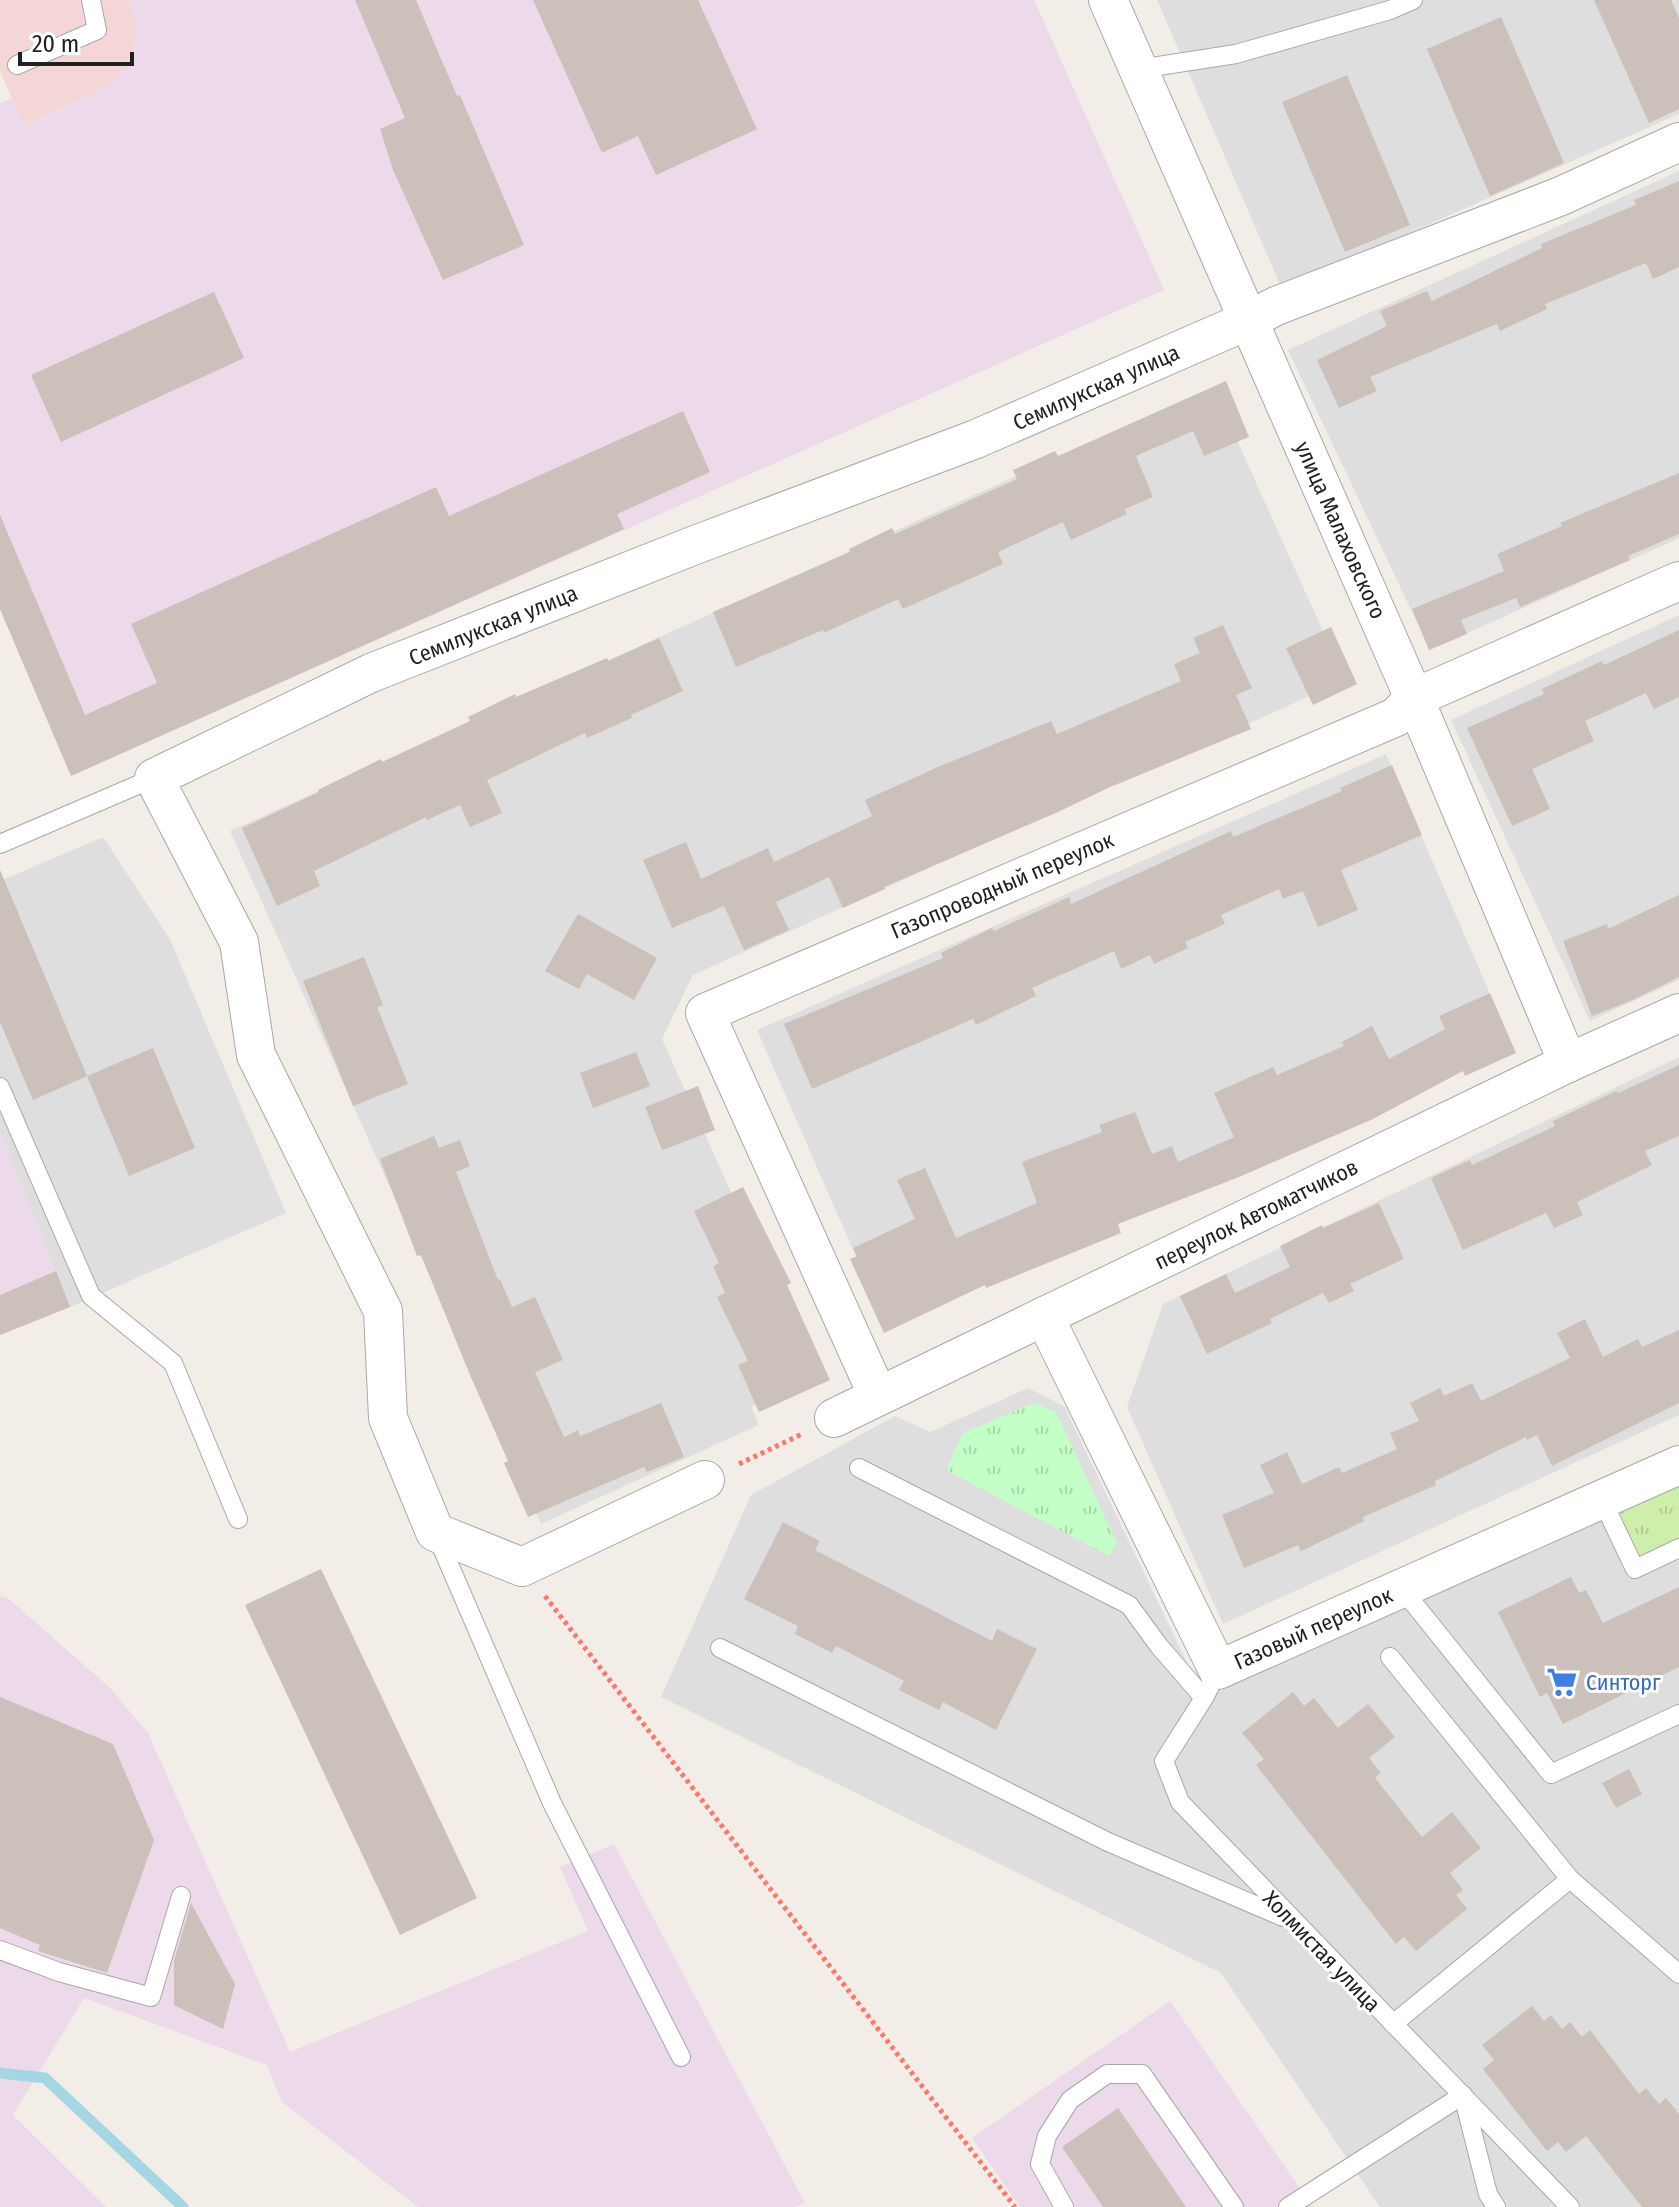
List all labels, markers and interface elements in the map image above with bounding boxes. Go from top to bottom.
scale bar [20,16,132,66]
text: 20 m [32,30,79,58]
street label: Семилукская улица [1009,339,1184,436]
street label: улица Малаховского [1289,437,1392,623]
street label: Семилукская улица [405,579,581,672]
street label: Газопроводный переулок [887,826,1118,945]
street label: переулок Автоматчиков [1150,1153,1362,1276]
street label: Газовый переулок [1230,1581,1397,1675]
supermarket icon: Синторг [1545,1665,1579,1699]
place label: Синторг [1586,1669,1661,1696]
street label: Холмистая улица [1257,1885,1386,2017]

